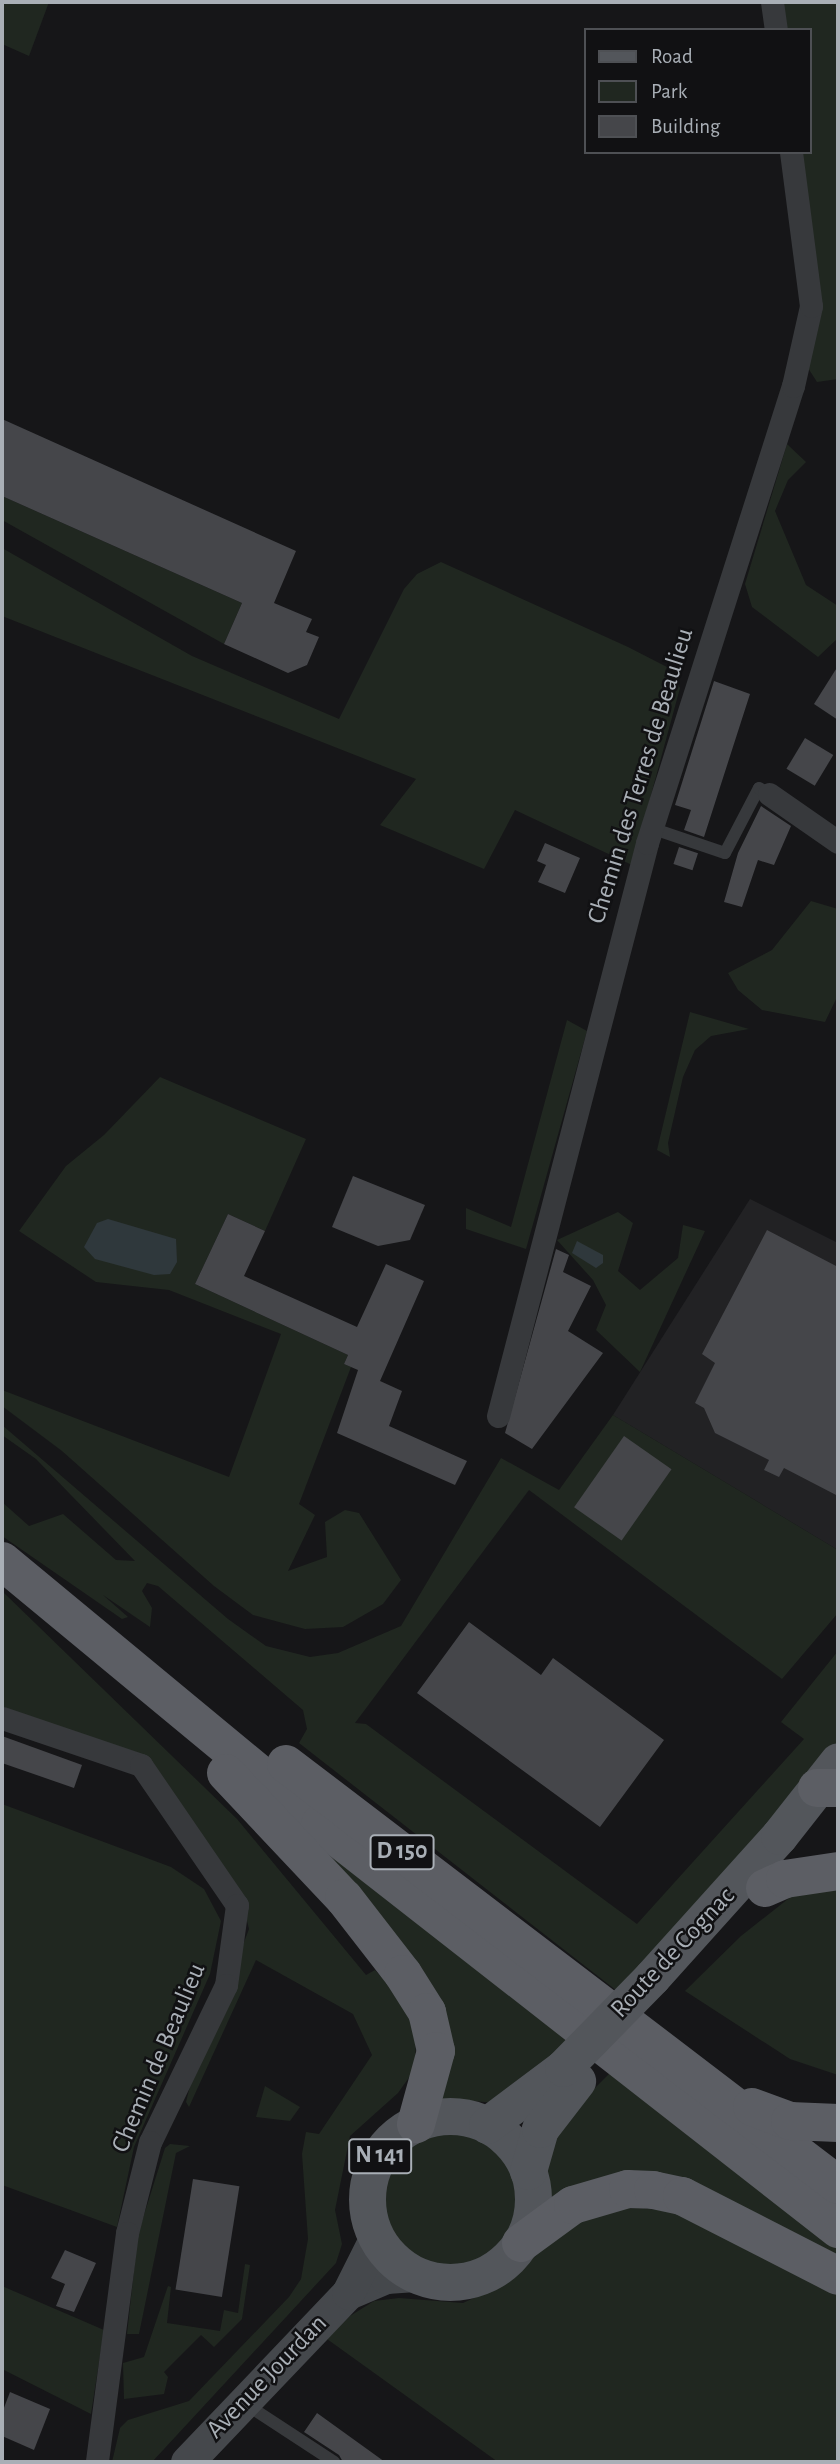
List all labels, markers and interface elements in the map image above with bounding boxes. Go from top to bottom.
legend [584,28,812,154]
text: Road [651,46,693,67]
text: Park [651,81,687,102]
text: Building [651,116,720,137]
street label: Chemin des Terres de Beaulieu [581,624,701,928]
road number: D 150 [369,1831,435,1872]
street label: Route de Cognac [605,1881,741,2025]
street label: Chemin de Beaulieu [105,1959,213,2157]
road number: N 141 [347,2136,413,2176]
street label: Avenue Jourdan [200,2308,334,2446]

